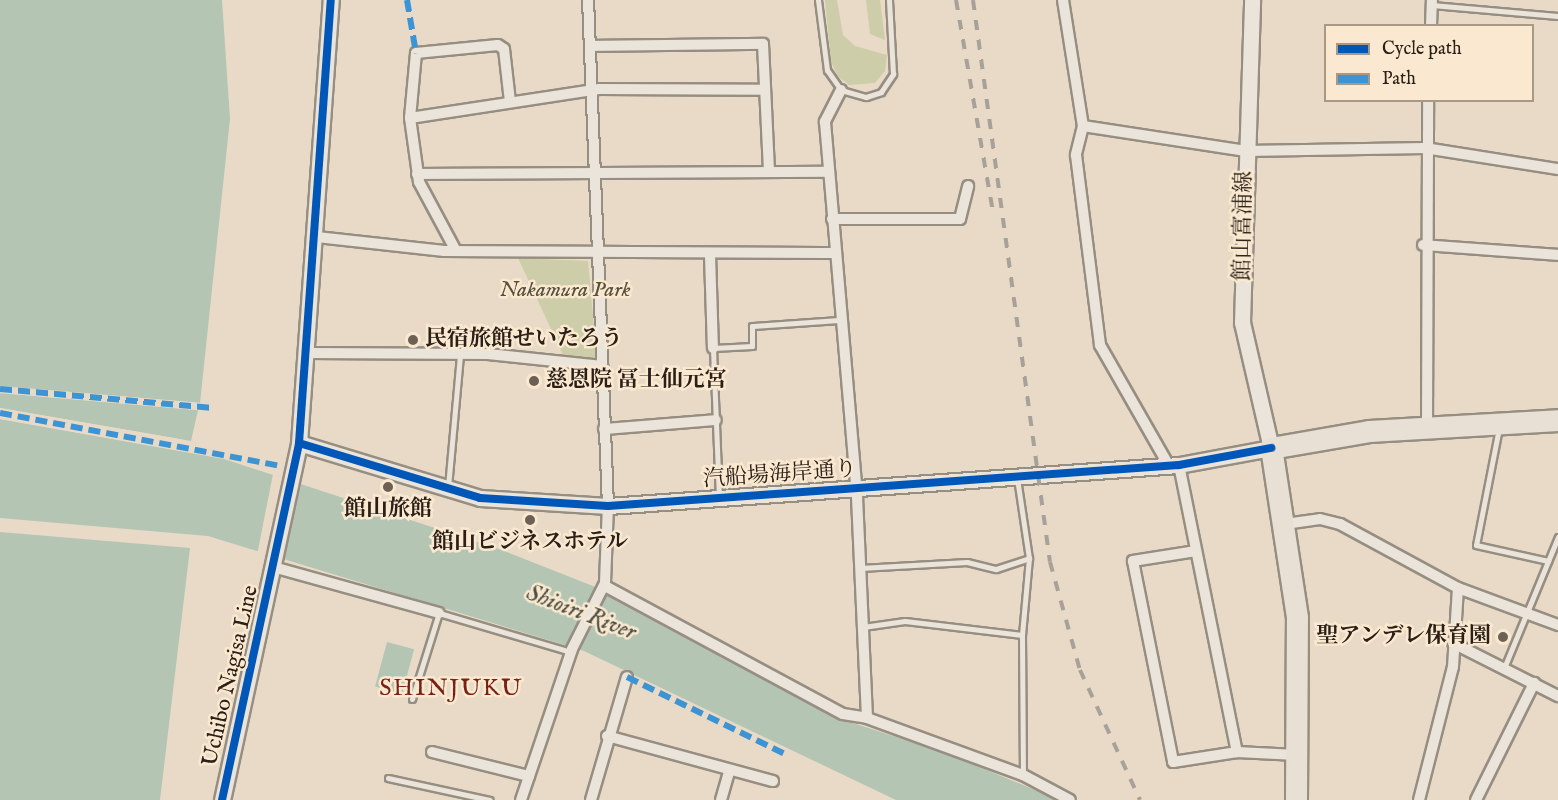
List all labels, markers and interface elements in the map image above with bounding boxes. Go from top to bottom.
legend [1324,24,1534,102]
text: Cycle path [1382,38,1462,61]
text: Path [1382,68,1416,91]
street label: 館山富浦線 [1230,171,1258,281]
park label: Nakamura Park [499,278,631,304]
place label: 民宿旅館せいたろう [425,327,623,353]
marker: 民宿旅館せいたろう [406,333,420,347]
place label: 慈恩院 冨士仙元宮 [546,368,727,394]
marker: 慈恩院 冨士仙元宮 [527,374,541,388]
street label: 汽船場海岸通り [702,456,858,494]
marker: 館山旅館 [381,480,395,494]
place label: 館山旅館 [344,497,432,523]
marker: 館山ビジネスホテル [523,513,537,527]
place label: 館山ビジネスホテル [431,530,629,556]
water label: Shioiri River [522,579,640,647]
street label: Uchibo Nagisa Line [197,583,265,769]
place label: 聖アンデレ保育園 [1315,624,1491,650]
marker: 聖アンデレ保育園 [1496,630,1510,644]
district label: SHINJUKU [379,675,523,703]

